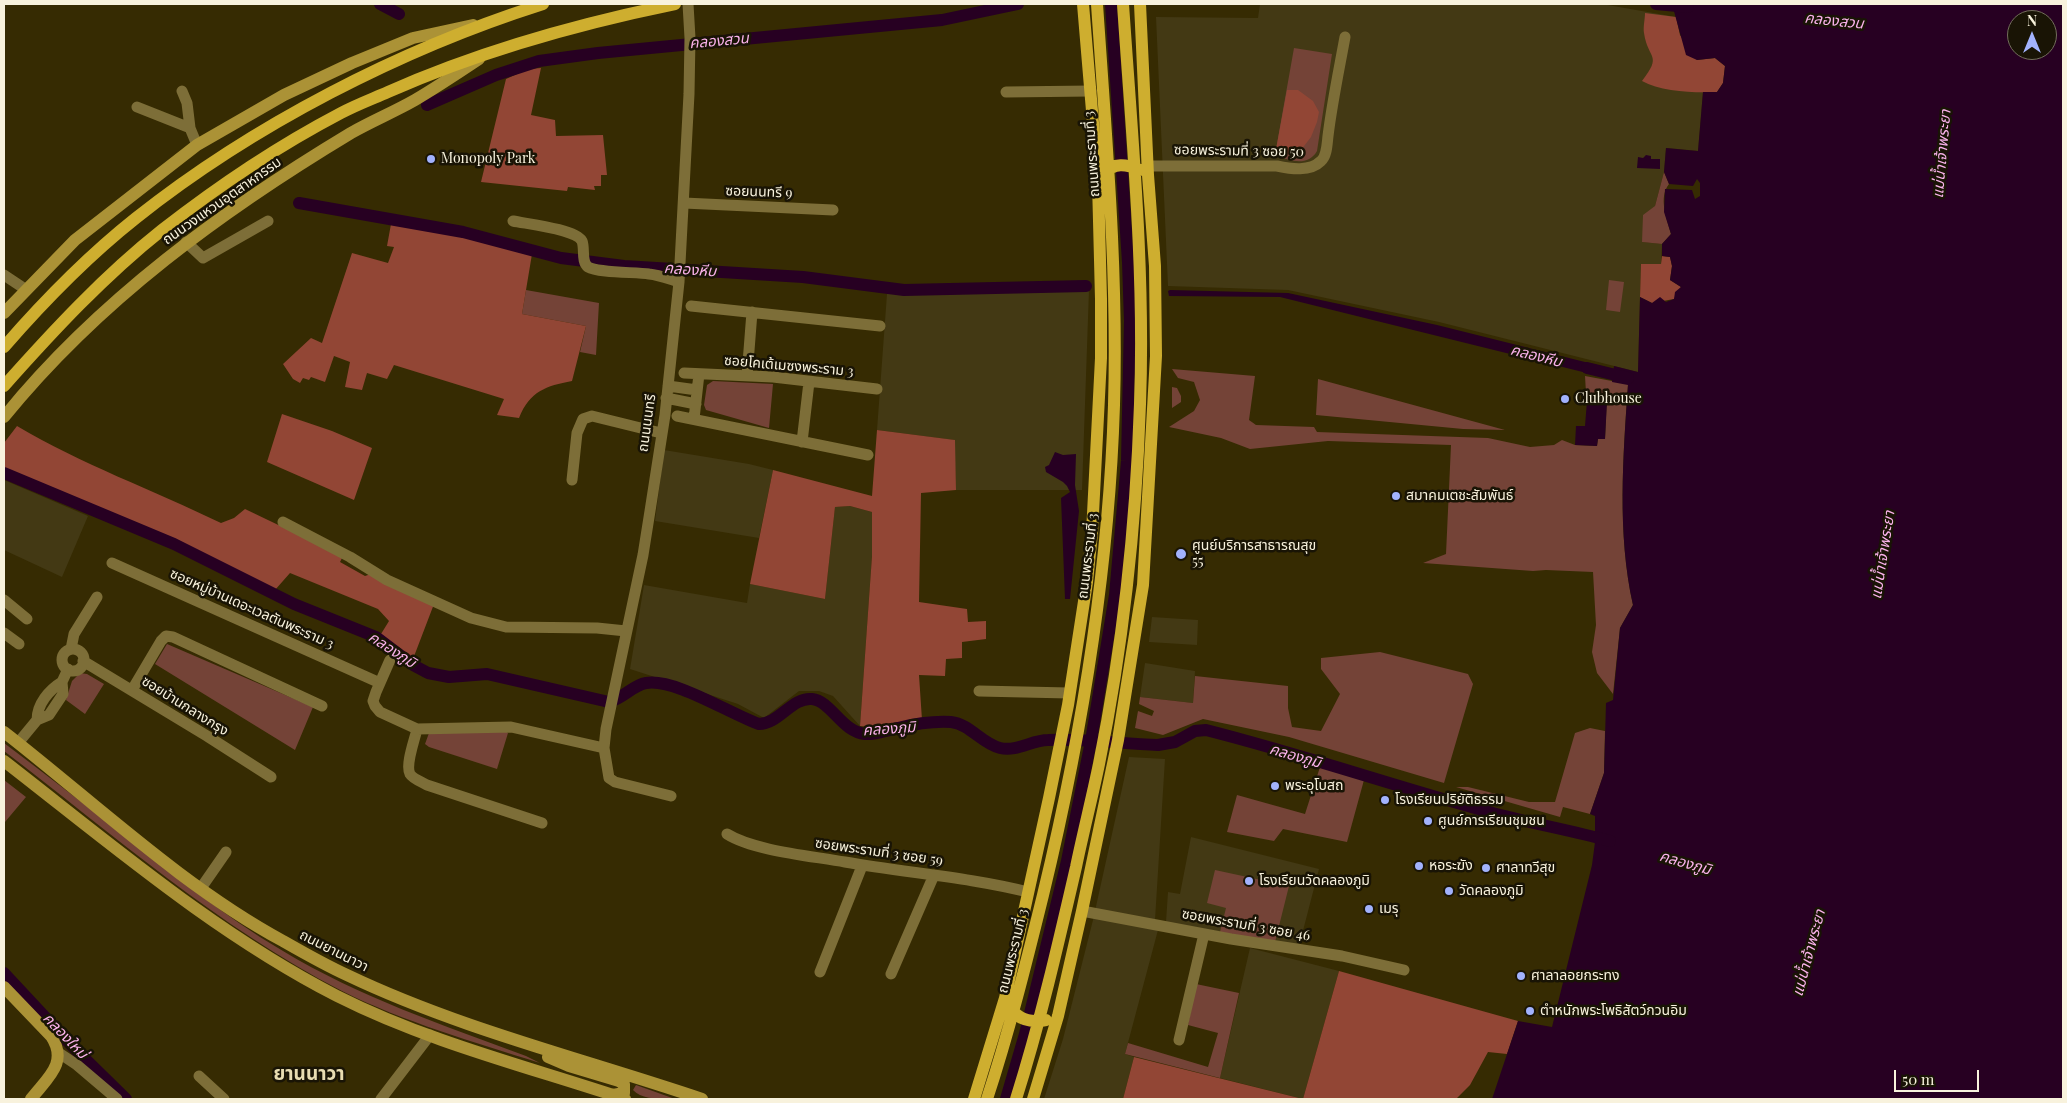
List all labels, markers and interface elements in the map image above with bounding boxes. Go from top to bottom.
water label: คลองสวน [1803,9,1865,33]
north arrow [2007,10,2057,60]
text: N [2027,11,2037,30]
water label: คลองสวน [689,29,749,53]
water label: แม่น้ำเจ้าพระยา [1929,109,1955,199]
street label: ถนนพระรามที่ 3 [1081,110,1103,198]
street label: ซอยพระรามที่ 3 ซอย 50 [1174,141,1304,161]
place label: Monopoly Park [441,151,536,167]
marker: Monopoly Park [425,153,437,165]
street label: ถนนวงแหวนอุตสาหกรรม [159,154,285,248]
street label: ซอยนนทรี 9 [725,182,793,202]
water label: คลองหีบ [663,259,717,281]
water label: คลองหีบ [1508,341,1564,371]
street label: ซอยโคเต้เมซงพระราม 3 [723,352,855,380]
place label: Clubhouse [1575,391,1642,407]
street label: ถนนนนทรี [635,393,659,453]
marker: Clubhouse [1559,393,1571,405]
place label: สมาคมเตชะสัมพันธ์ [1406,488,1513,504]
marker: สมาคมเตชะสัมพันธ์ [1390,490,1402,502]
water label: แม่น้ำเจ้าพระยา [1867,510,1899,600]
street label: ถนนพระรามที่ 3 [1074,512,1102,600]
place label: ศูนย์บริการสาธารณสุข 55 [1192,538,1316,570]
marker: ศูนย์บริการสาธารณสุข 55 [1174,547,1188,561]
street label: ซอยหมู่บ้านเดอะเวลตันพระราม 3 [167,565,337,653]
water label: คลองภูมิ [365,628,419,672]
street label: ซอยบ้านกลางกรุง [138,673,232,739]
water label: คลองภูมิ [862,718,916,740]
water label: คลองภูมิ [1267,740,1323,772]
place label: พระอุโบสถ [1285,778,1343,794]
marker: พระอุโบสถ [1269,780,1281,792]
place label: โรงเรียนปริยัติธรรม [1395,792,1504,808]
marker: โรงเรียนปริยัติธรรม [1379,794,1391,806]
place label: ศูนย์การเรียนชุมชน [1438,813,1545,829]
marker: ศูนย์การเรียนชุมชน [1422,815,1434,827]
street label: ซอยพระรามที่ 3 ซอย 59 [814,835,944,869]
water label: คลองภูมิ [1657,847,1713,879]
place label: หอระฆัง [1429,858,1473,874]
marker: หอระฆัง [1413,860,1425,872]
place label: ศาลาทวีสุข [1496,860,1555,876]
marker: ศาลาทวีสุข [1480,862,1492,874]
place label: โรงเรียนวัดคลองภูมิ [1259,873,1370,889]
marker: โรงเรียนวัดคลองภูมิ [1243,875,1255,887]
place label: วัดคลองภูมิ [1459,883,1524,899]
marker: วัดคลองภูมิ [1443,885,1455,897]
place label: เมรุ [1379,901,1399,917]
marker: เมรุ [1363,903,1375,915]
street label: ซอยพระรามที่ 3 ซอย 46 [1180,905,1312,945]
street label: ถนนพระรามที่ 3 [994,907,1032,995]
water label: แม่น้ำเจ้าพระยา [1789,908,1829,998]
street label: ถนนยานนาวา [297,926,371,976]
place label: ศาลาลอยกระทง [1531,968,1620,984]
marker: ศาลาลอยกระทง [1515,970,1527,982]
place label: ตำหนักพระโพธิสัตว์กวนอิม [1540,1003,1687,1019]
marker: ตำหนักพระโพธิสัตว์กวนอิม [1524,1005,1536,1017]
water label: คลองใหม่ [39,1009,91,1063]
scale bar [1897,1060,1982,1092]
district label: ยานนาวา [274,1063,344,1085]
text: 50 m [1902,1069,1934,1089]

